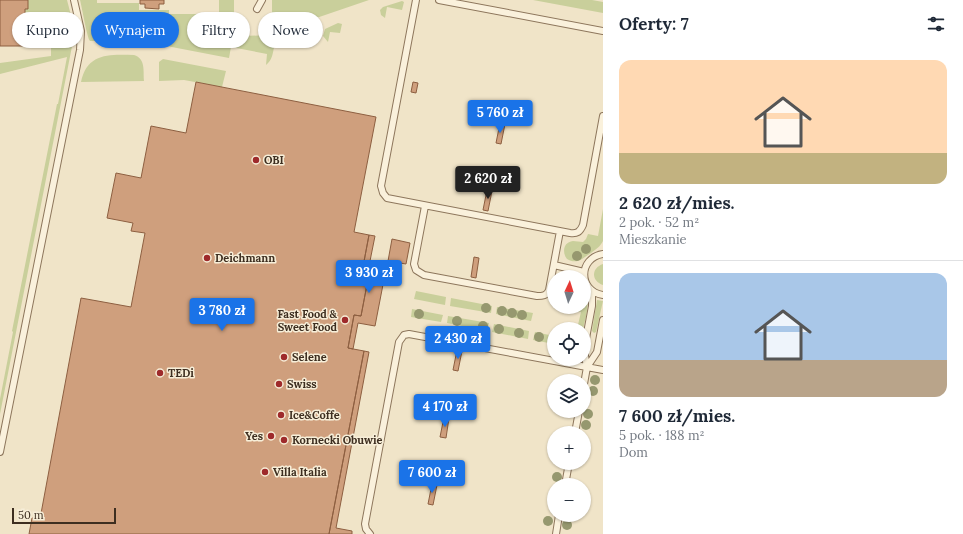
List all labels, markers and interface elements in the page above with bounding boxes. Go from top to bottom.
chip: Kupno [12,12,83,48]
chip: Wynajem [91,12,179,48]
chip: Filtry [187,12,250,48]
chip: Nowe [258,12,323,48]
text: Oferty: 7 [619,13,689,35]
icon: filters [925,13,947,35]
icon: home [747,86,819,158]
pin: 5 760 zł [459,100,541,134]
text: 5 760 zł [477,104,523,121]
place label: OBI [264,153,284,167]
marker: OBI [251,155,261,165]
pin: 2 620 zł [447,166,529,200]
text: 2 620 zł [464,170,512,187]
text: 2 620 zł/mies. [619,192,735,214]
text: 2 pok. · 52 m² [619,214,699,231]
text: Mieszkanie [619,231,687,248]
place label: Deichmann [215,251,275,265]
marker: Deichmann [202,253,212,263]
pin: 3 930 zł [328,260,410,294]
text: 3 930 zł [345,264,393,281]
north arrow [547,270,591,314]
map controls [547,270,591,522]
pin: 3 780 zł [181,298,263,332]
icon: home [747,299,819,371]
text: 3 780 zł [199,302,245,319]
place label: Fast Food & Sweet Food [278,307,338,334]
marker: Fast Food & Sweet Food [340,315,350,325]
button: locate [547,322,591,366]
pin: 2 430 zł [417,326,499,360]
text: 2 430 zł [434,330,482,347]
place label: Selene [292,350,327,364]
marker: Selene [279,352,289,362]
place label: TEDi [168,366,194,380]
marker: TEDi [155,368,165,378]
button: layers [547,374,591,418]
place label: Swiss [287,377,317,391]
marker: Swiss [274,379,284,389]
pin: 4 170 zł [404,394,486,428]
text: 4 170 zł [423,398,467,415]
text: 7 600 zł/mies. [619,405,735,427]
place label: Ice&Coffe [289,408,340,422]
marker: Ice&Coffe [276,410,286,420]
button: + [547,426,591,470]
text: 5 pok. · 188 m² [619,427,705,444]
place label: Yes [245,429,263,443]
marker: Yes [266,431,276,441]
place label: Kornecki Obuwie [292,433,383,447]
marker: Kornecki Obuwie [279,435,289,445]
text: Dom [619,444,648,461]
pin: 7 600 zł [391,460,473,494]
text: 7 600 zł [408,464,456,481]
place label: Villa Italia [273,465,327,479]
marker: Villa Italia [260,467,270,477]
button: − [547,478,591,522]
scale bar [12,506,116,525]
text: 50 m [18,508,44,522]

